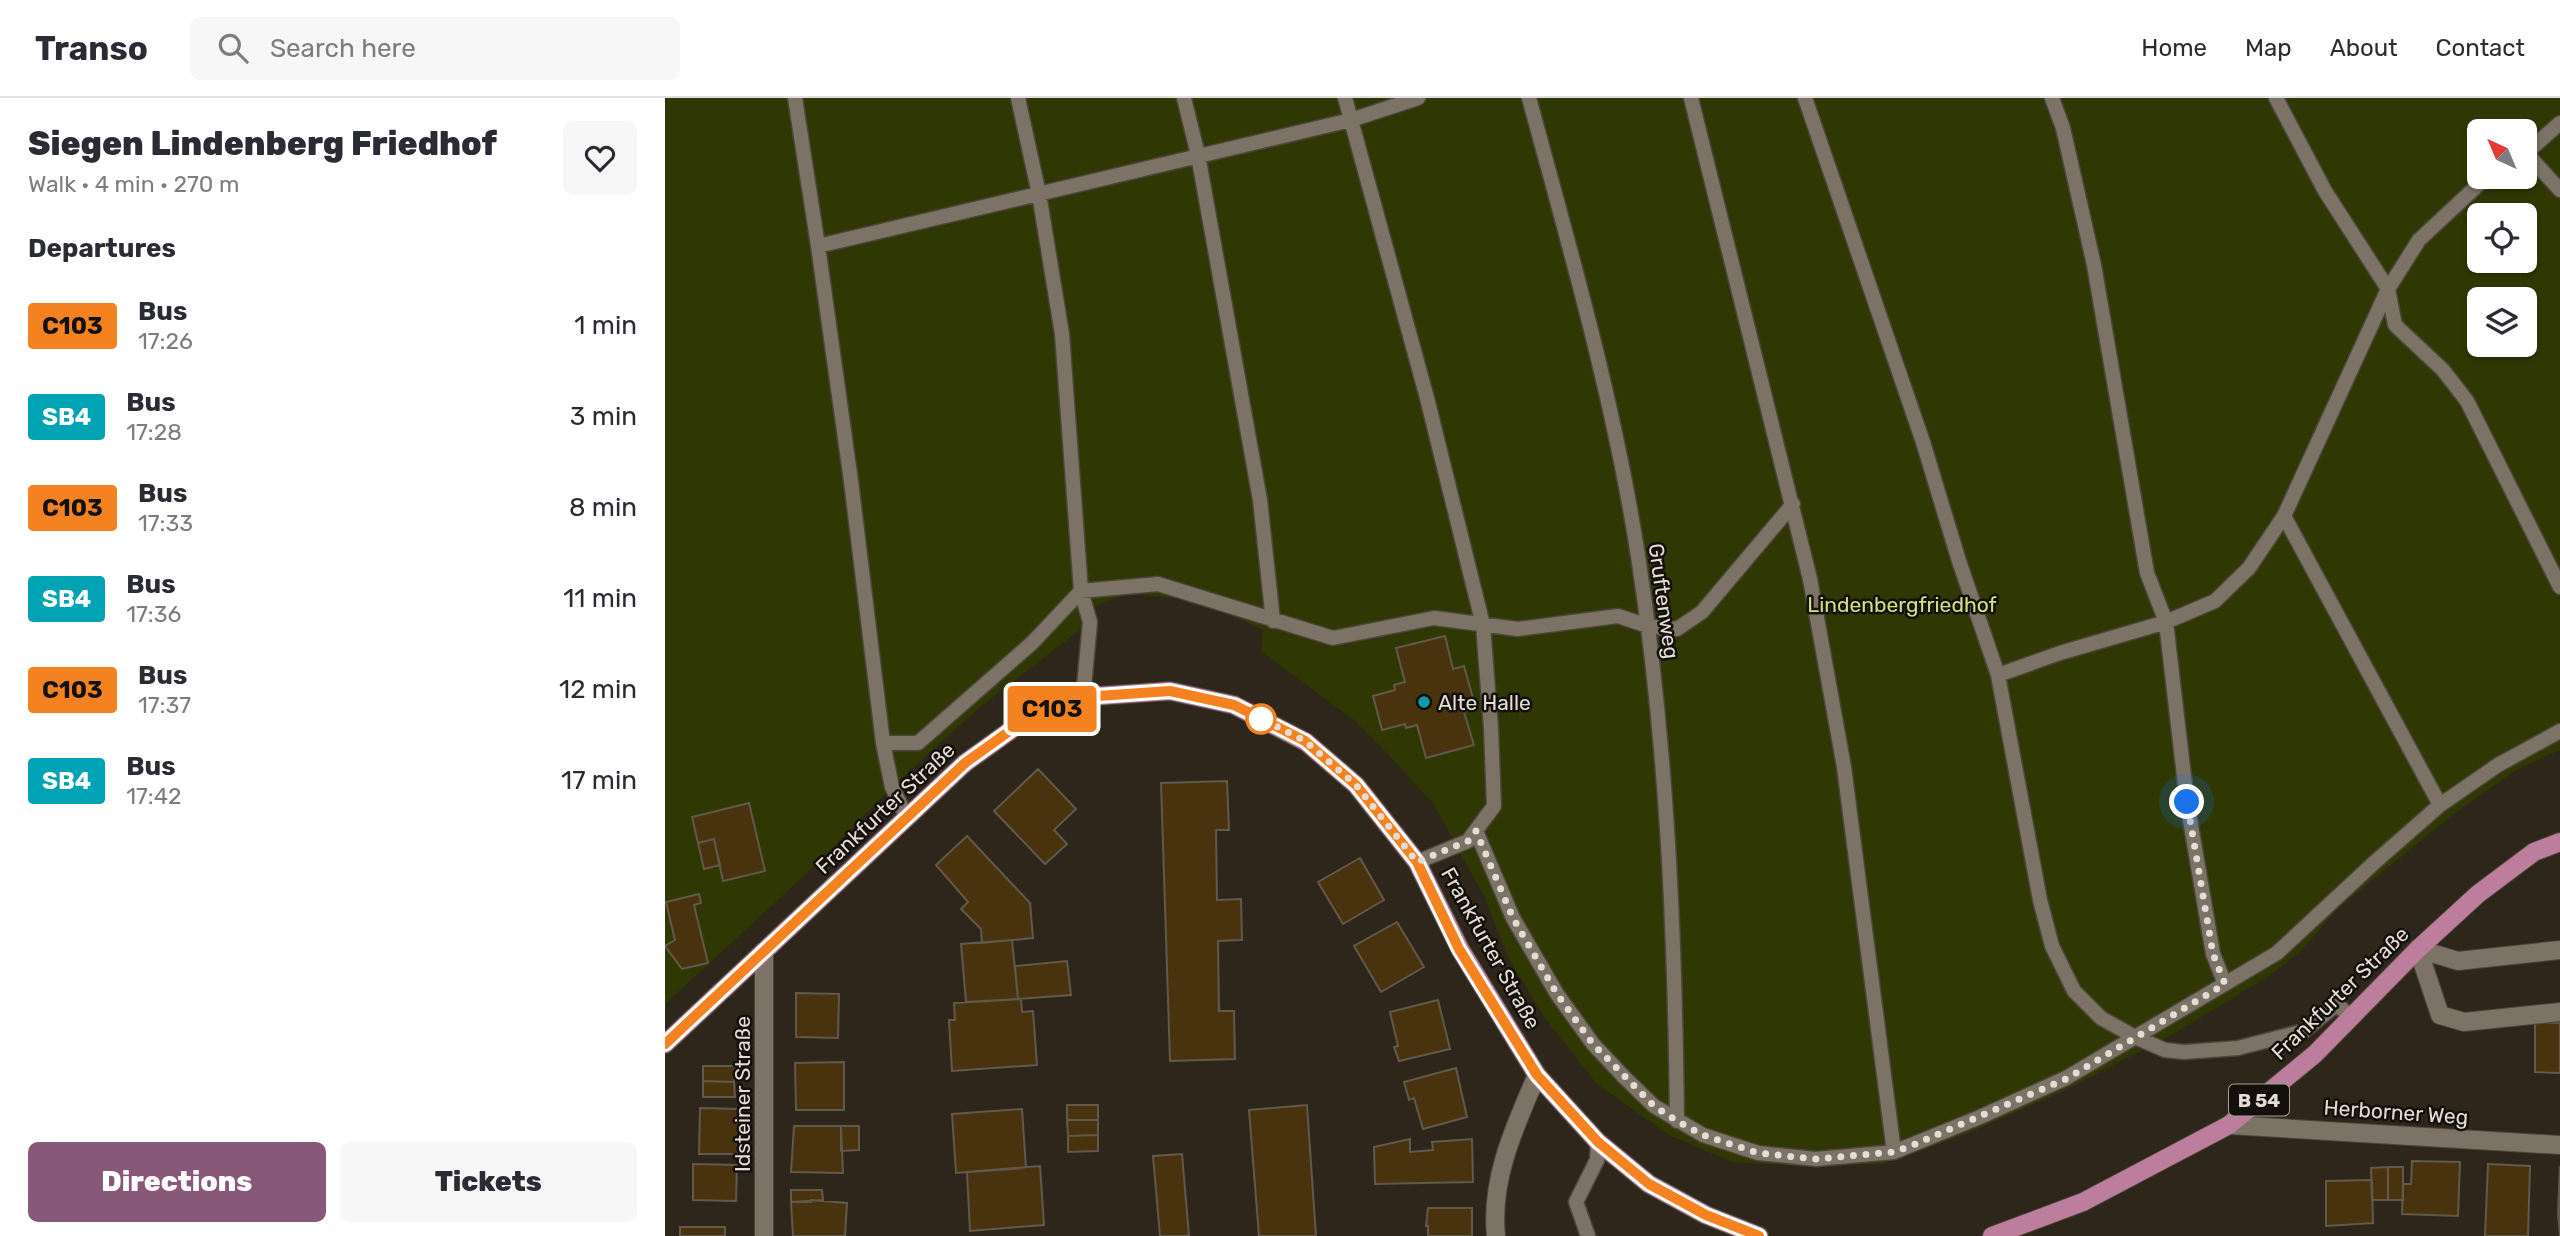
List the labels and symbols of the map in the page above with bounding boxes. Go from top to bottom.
north arrow [2467,119,2537,189]
street label: Gruftenweg [1644,542,1684,660]
park label: Lindenbergfriedhof [1807,592,1997,617]
line badge: C103 [1003,686,1101,732]
place label: Alte Halle [1438,690,1531,715]
marker: Alte Halle [1416,694,1432,710]
unlabelled marker [1246,704,1276,734]
street label: Frankfurter Straße [810,737,960,879]
your location [2169,784,2204,819]
street label: Frankfurter Straße [1436,863,1546,1033]
street label: Frankfurter Straße [2266,921,2414,1065]
street label: Idsteiner Straße [730,1016,755,1172]
road number: B 54 [2229,1084,2289,1116]
street label: Herborner Weg [2323,1094,2469,1130]

